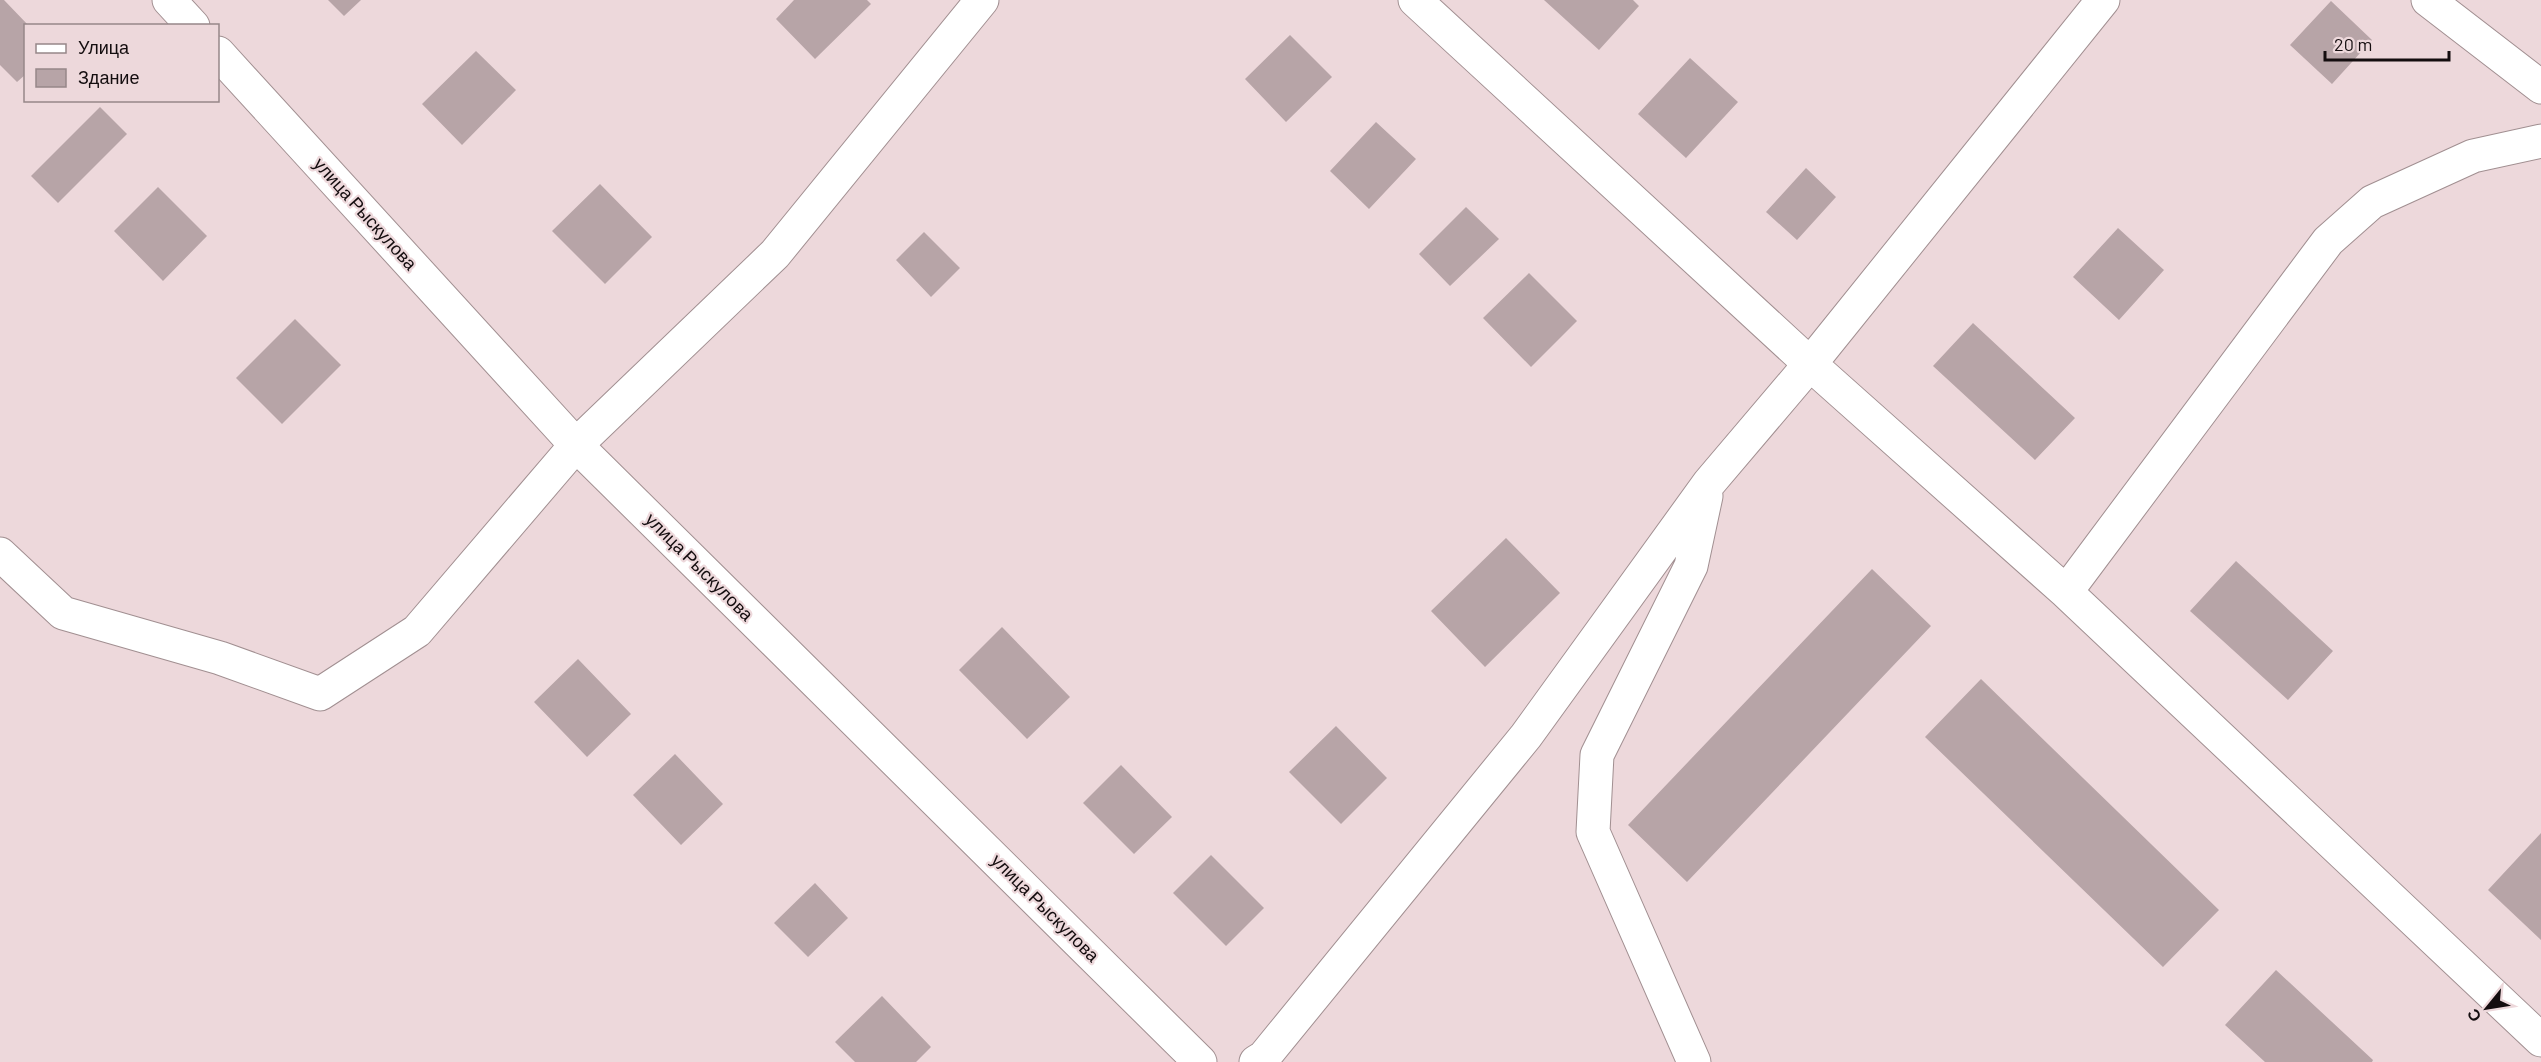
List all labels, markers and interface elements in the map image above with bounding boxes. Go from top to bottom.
legend [24,24,219,102]
scale bar [2325,24,2450,62]
text: 20 m [2334,33,2372,55]
text: Улица [78,36,130,58]
text: Здание [78,66,139,88]
street label: улица Рыскулова [309,153,423,275]
street label: улица Рыскулова [641,508,759,626]
street label: улица Рыскулова [987,849,1105,967]
north arrow [2457,978,2517,1038]
text: С [2462,1006,2485,1026]

